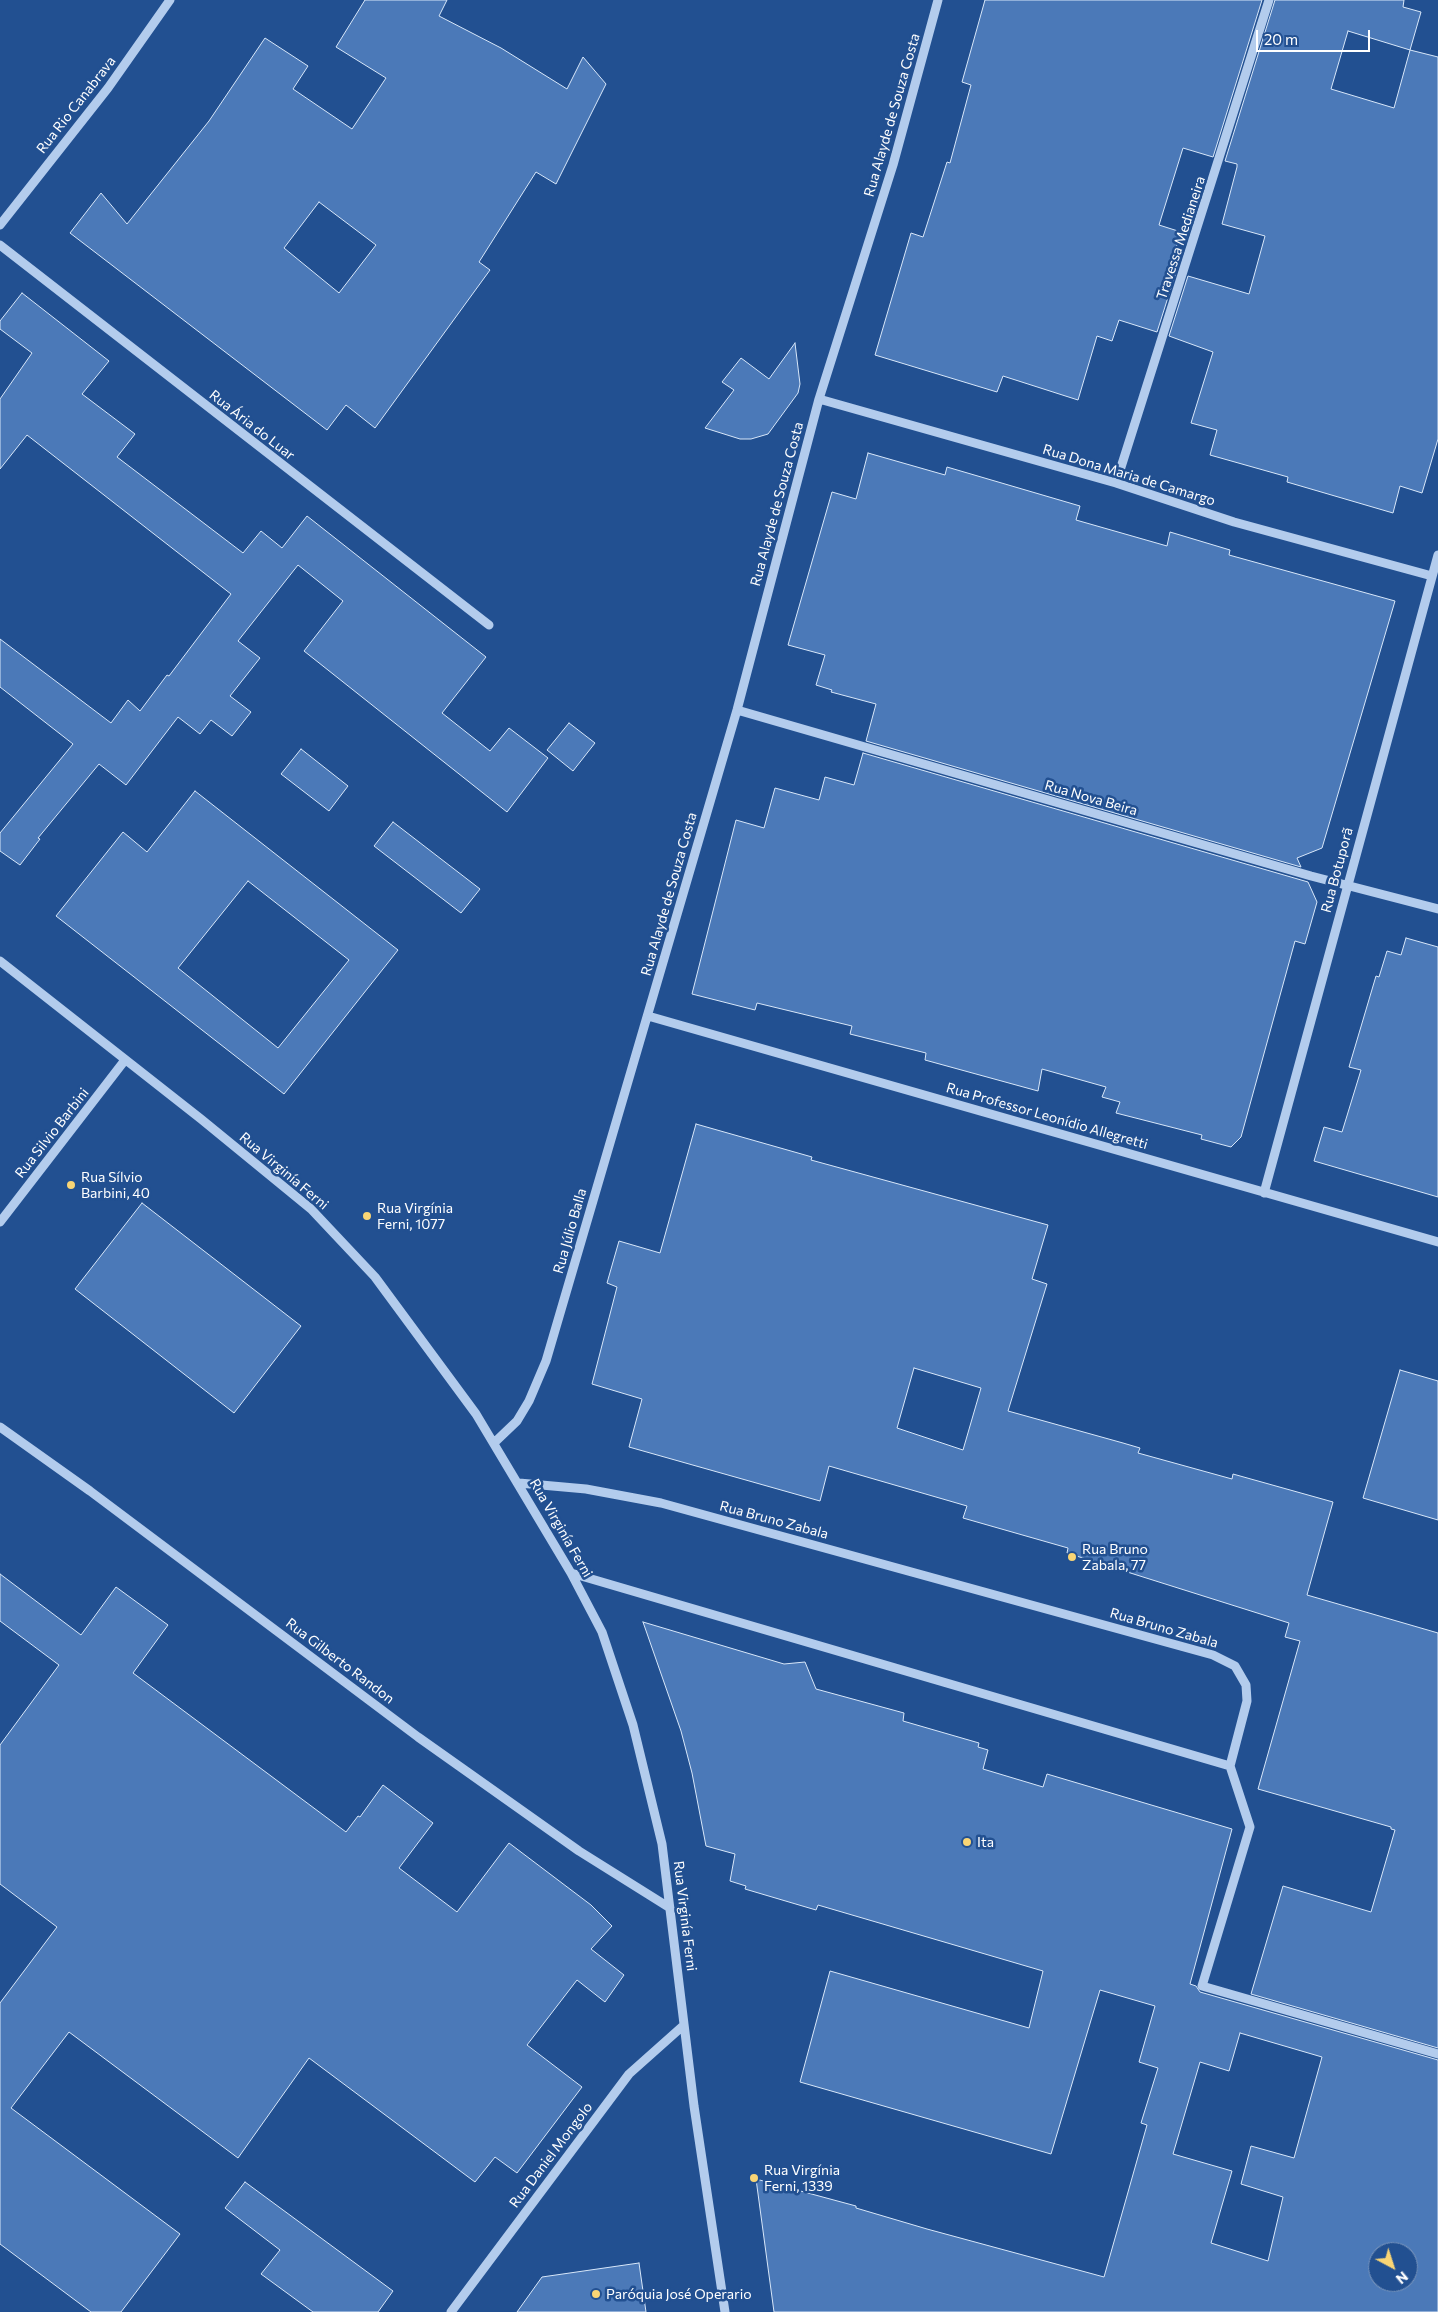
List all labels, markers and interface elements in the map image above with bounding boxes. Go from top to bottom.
scale bar [1258,20,1372,52]
text: 20 m [1264,30,1298,48]
street label: Rua Alayde de Souza Costa [861,31,923,199]
street label: Rua Rio Canabrava [33,53,119,157]
street label: Travessa Medianeira [1153,174,1209,302]
street label: Rua Ária do Luar [206,386,298,464]
street label: Rua Alayde de Souza Costa [747,420,807,588]
street label: Rua Dona Maria de Camargo [1041,441,1217,509]
street label: Rua Nova Beira [1043,777,1139,819]
street label: Rua Alayde de Souza Costa [638,810,700,978]
street label: Rua Botuporã [1318,826,1356,914]
street label: Rua Professor Leonídio Allegretti [944,1079,1150,1153]
street label: Rua Silvio Barbini [12,1085,92,1181]
street label: Rua Virginía Ferni [236,1129,332,1213]
place label: Rua Sílvio Barbini, 40 [81,1169,150,1202]
marker: Rua Sílvio Barbini, 40 [65,1179,77,1191]
street label: Rua Júlio Balla [550,1186,590,1276]
place label: Rua Virgínia Ferni, 1077 [377,1200,453,1232]
marker: Rua Virgínia Ferni, 1077 [361,1210,373,1222]
street label: Rua Virginía Ferni [526,1476,596,1580]
street label: Rua Bruno Zabala [718,1497,830,1543]
place label: Rua Bruno Zabala, 77 [1082,1541,1148,1574]
marker: Rua Bruno Zabala, 77 [1066,1551,1078,1563]
street label: Rua Bruno Zabala [1108,1605,1220,1651]
street label: Rua Gilberto Randon [282,1615,398,1707]
place label: Ita [977,1834,994,1850]
marker: Ita [961,1836,973,1848]
street label: Rua Virginía Ferni [670,1860,700,1972]
street label: Rua Daniel Mongolo [506,2099,596,2211]
place label: Rua Virgínia Ferni, 1339 [764,2162,840,2194]
marker: Rua Virgínia Ferni, 1339 [748,2172,760,2184]
north arrow [1368,2242,1418,2292]
text: N [1393,2268,1412,2288]
place label: Paróquia José Operario [606,2286,752,2302]
marker: Paróquia José Operario [590,2288,602,2300]

